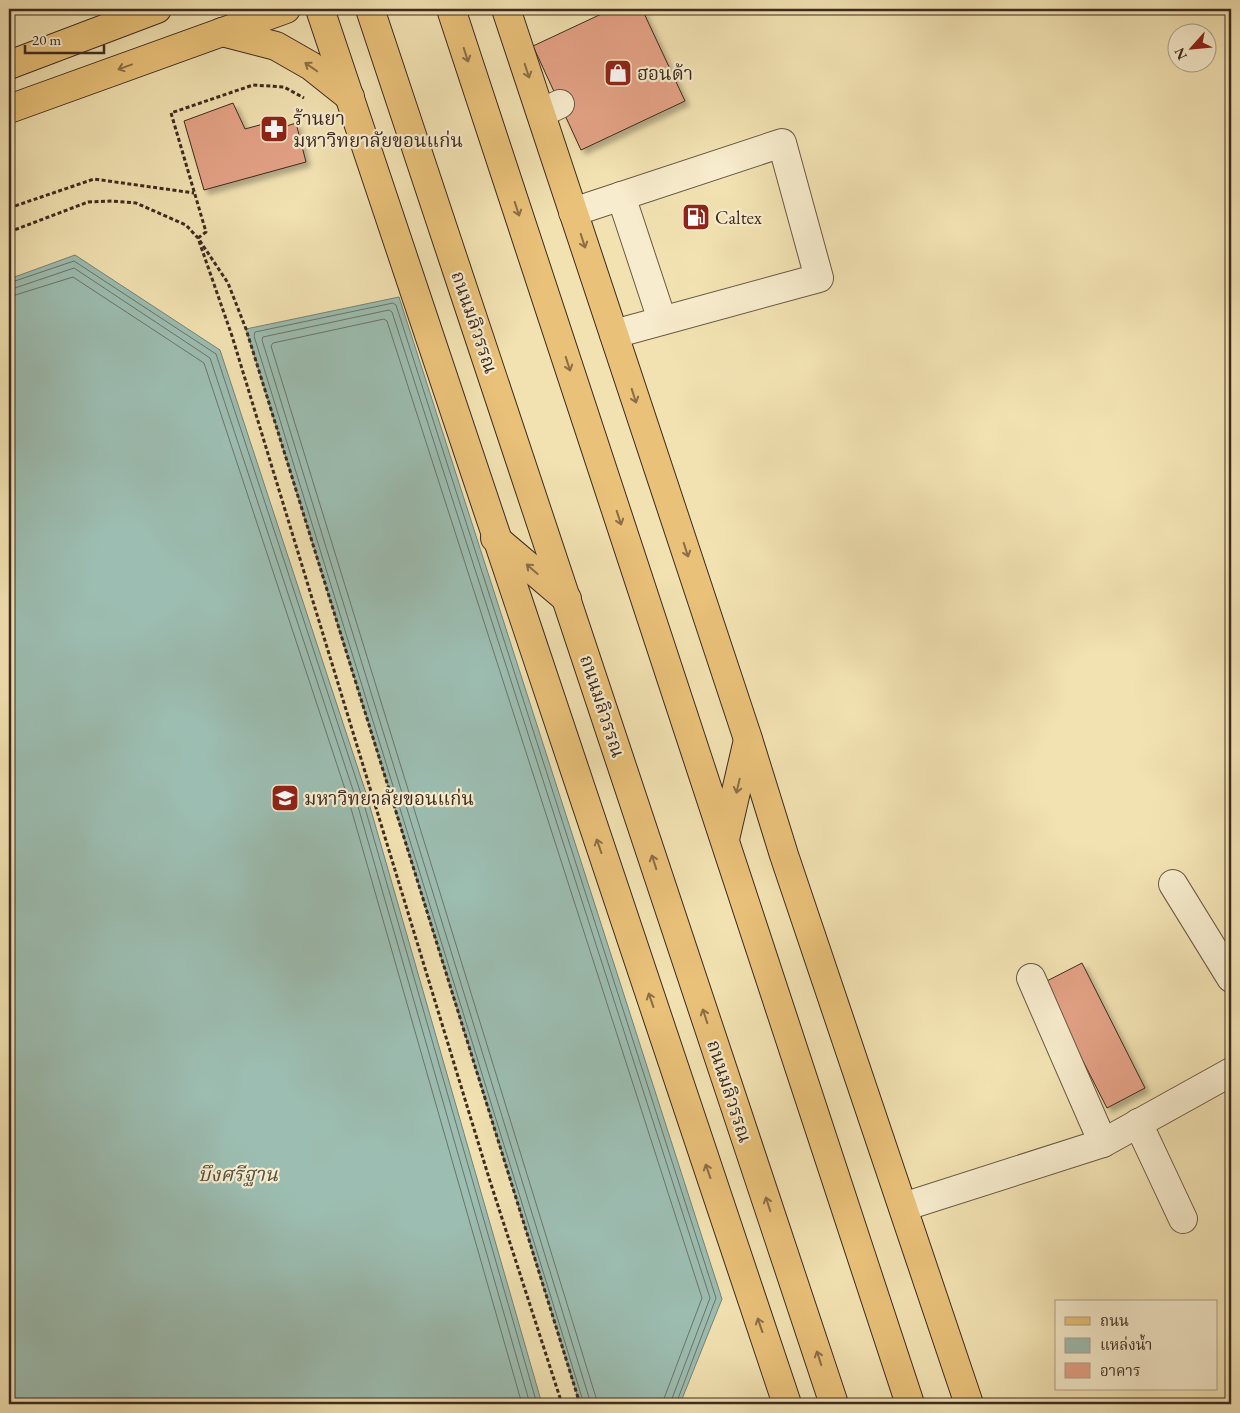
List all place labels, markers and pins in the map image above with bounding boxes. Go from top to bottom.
shop icon: ฮอนด้า [603,58,633,88]
place label: ฮอนด้า [637,61,693,86]
place label: ร้านยา มหาวิทยาลัยขอนแก่น [293,106,463,153]
pharmacy icon: ร้านยา มหาวิทยาลัยขอนแก่น [259,114,289,144]
fuel station icon: Caltex [681,202,711,232]
place label: Caltex [715,205,763,230]
school or university icon: มหาวิทยาลัยขอนแก่น [270,783,300,813]
place label: มหาวิทยาลัยขอนแก่น [304,786,474,811]

